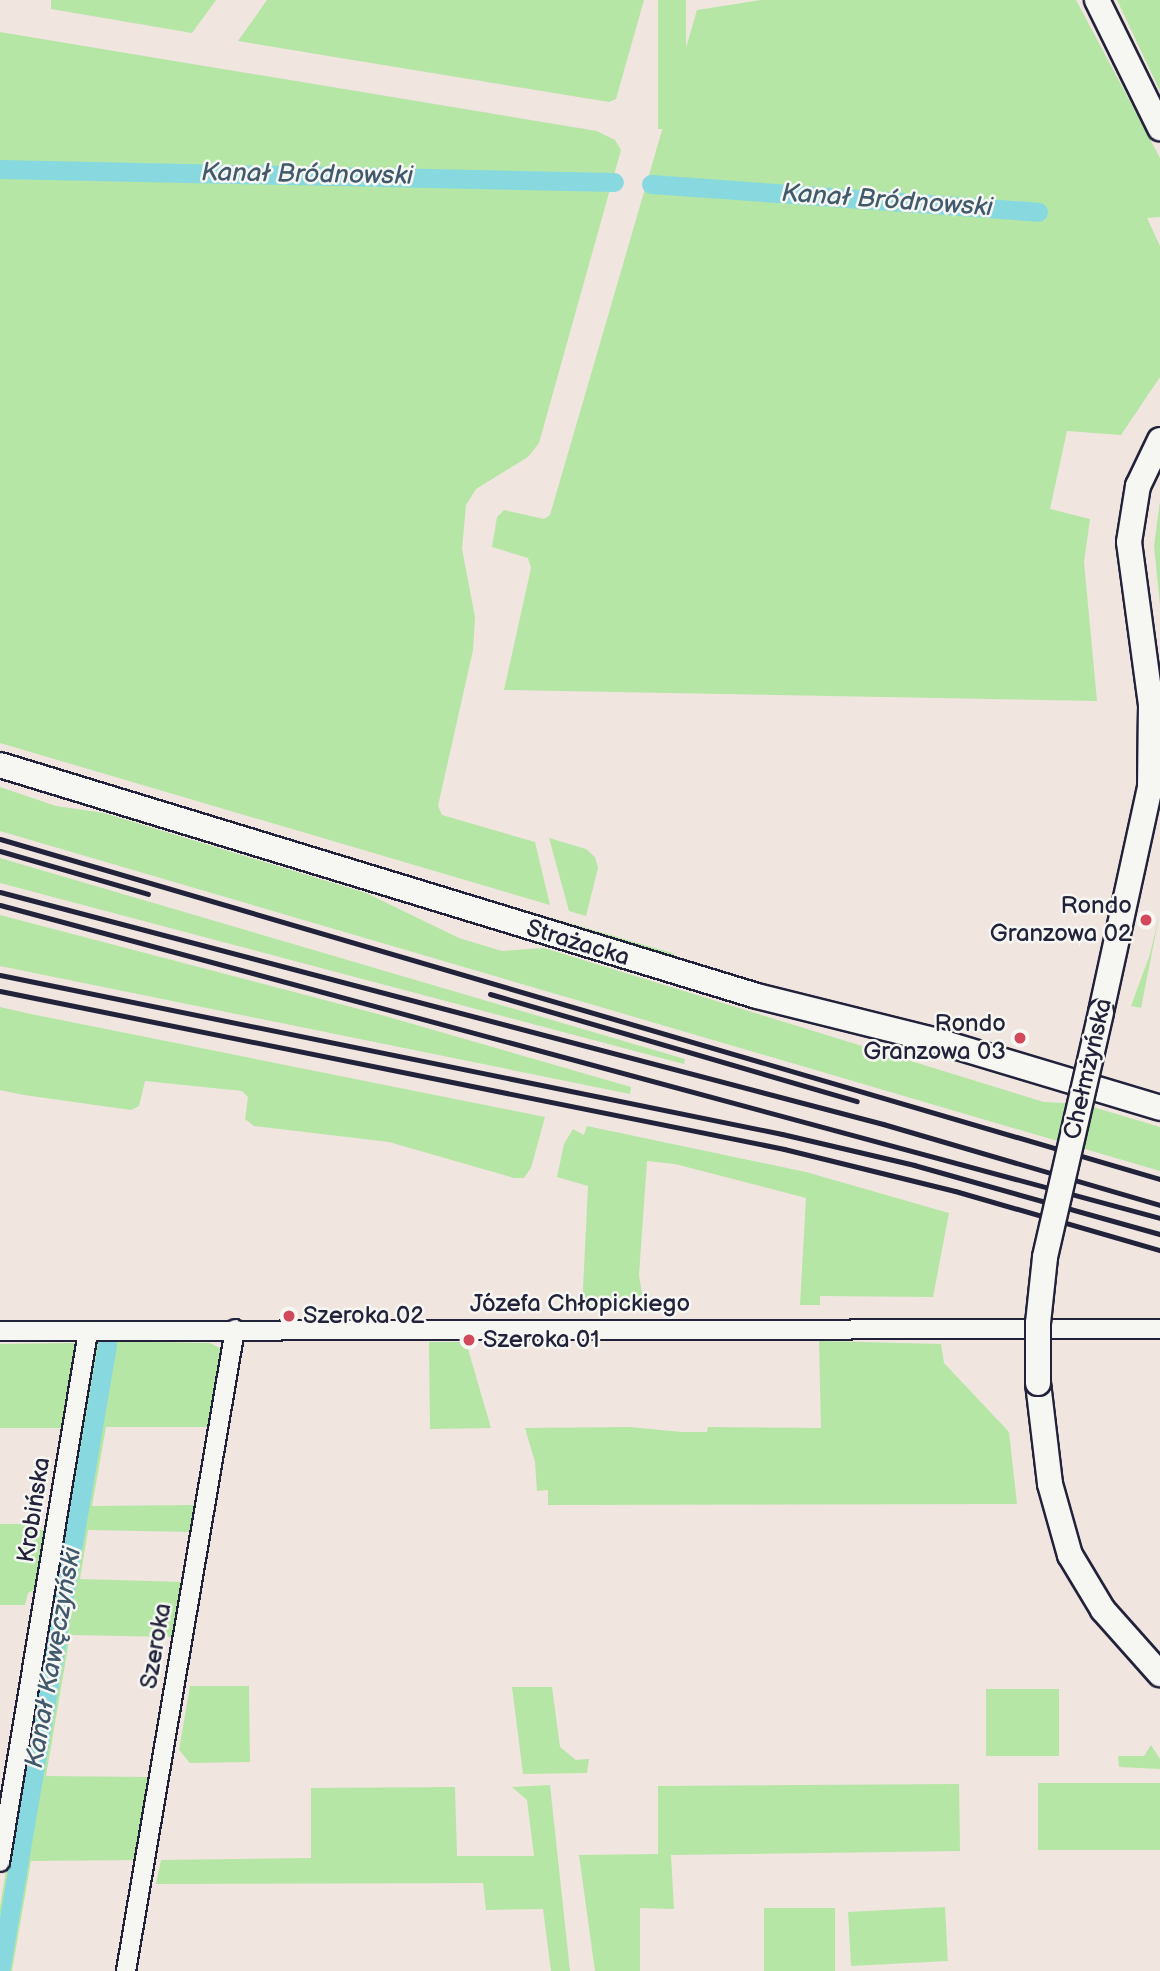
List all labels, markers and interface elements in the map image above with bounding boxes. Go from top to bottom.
water label: Kanał Bródnowski [201,158,413,192]
water label: Kanał Bródnowski [780,178,994,224]
place label: Rondo Granzowa 02 [990,892,1132,948]
marker: Rondo Granzowa 02 [1138,912,1154,928]
street label: Strażacka [523,914,633,972]
street label: Chełmżyńska [1058,996,1118,1142]
place label: Rondo Granzowa 03 [863,1010,1006,1066]
marker: Rondo Granzowa 03 [1012,1030,1028,1046]
street label: Józefa Chłopickiego [470,1290,690,1318]
place label: Szeroka 02 [303,1302,424,1330]
marker: Szeroka 02 [281,1308,297,1324]
place label: Szeroka 01 [483,1326,599,1354]
marker: Szeroka 01 [461,1332,477,1348]
street label: Krobińska [11,1455,57,1565]
water label: Kanał Kawęczyński [19,1545,89,1771]
street label: Szeroka [134,1601,178,1691]

